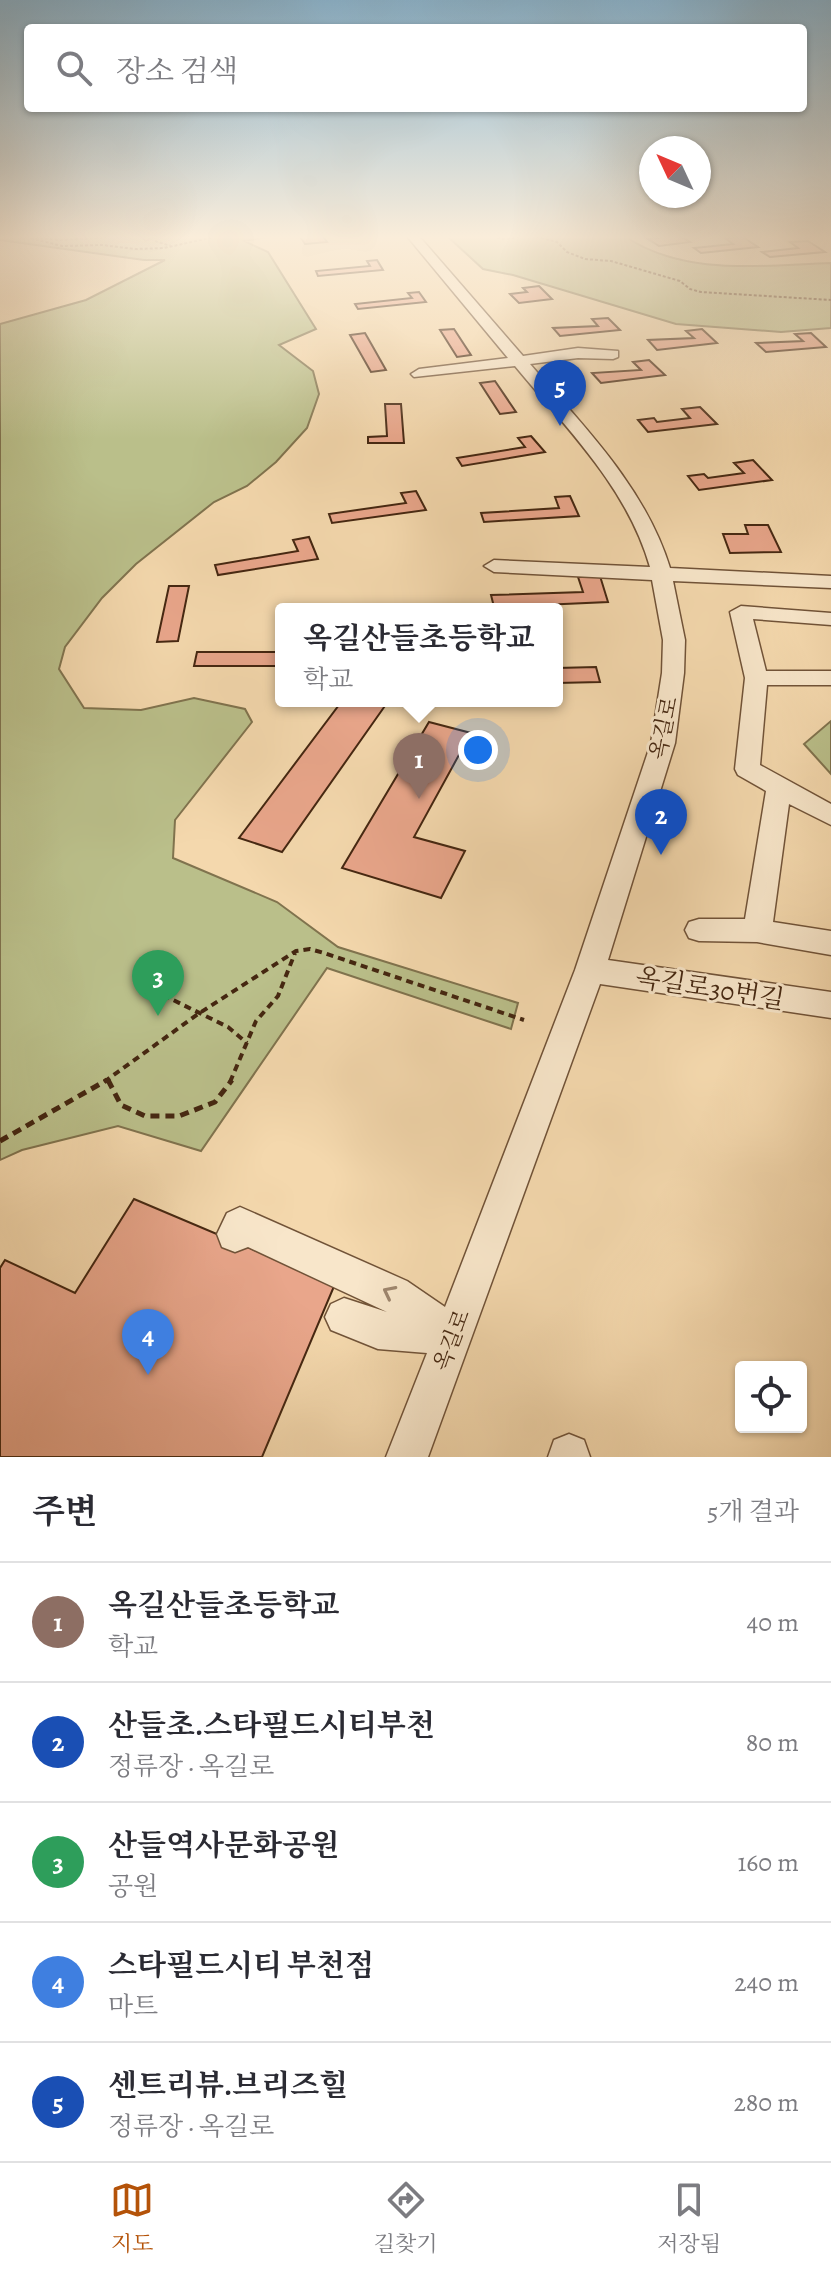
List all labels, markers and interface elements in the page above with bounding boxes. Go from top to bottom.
search box [24,24,807,112]
icon: search [52,46,96,90]
text: 장소 검색 [116,51,238,91]
north arrow [639,136,711,208]
pin: 5 [534,360,586,426]
popup [275,603,563,707]
text: 옥길산들초등학교 [303,618,535,658]
text: 학교 [303,662,353,697]
street label: 옥길로 [643,694,685,763]
your location [458,730,498,770]
pin: 1 [393,733,445,799]
pin: 2 [635,789,687,855]
pin: 3 [132,950,184,1016]
street label: 옥길로30번길 [633,959,787,1018]
one-way arrow [382,1287,397,1302]
street label: 옥길로 [427,1305,477,1375]
pin: 4 [122,1309,174,1375]
map controls [735,1361,807,1433]
button: locate [735,1361,807,1433]
text: 주변 [32,1488,98,1535]
text: 5개 결과 [707,1494,799,1529]
text: 옥길산들초등학교 [108,1585,340,1625]
text: 1 [53,1605,63,1640]
text: 40 m [747,1605,799,1640]
text: 학교 [108,1629,158,1664]
text: 산들초.스타필드시티부천 [108,1705,435,1745]
text: 2 [52,1725,64,1760]
text: 80 m [746,1725,799,1760]
text: 정류장 · 옥길로 [108,1749,274,1784]
text: 산들역사문화공원 [108,1825,340,1865]
text: 3 [52,1845,64,1880]
text: 160 m [737,1845,799,1880]
text: 공원 [108,1869,158,1904]
text: 스타필드시티 부천점 [108,1945,374,1985]
text: 4 [52,1965,64,2000]
text: 240 m [734,1965,799,2000]
text: 마트 [108,1989,158,2024]
text: 센트리뷰.브리즈힐 [108,2065,348,2105]
text: 5 [52,2085,64,2120]
text: 280 m [733,2085,799,2120]
text: 정류장 · 옥길로 [108,2109,274,2144]
tab: 지도 [110,2178,154,2259]
tab: 길찾기 [374,2178,437,2259]
tab: 저장됨 [657,2178,721,2259]

